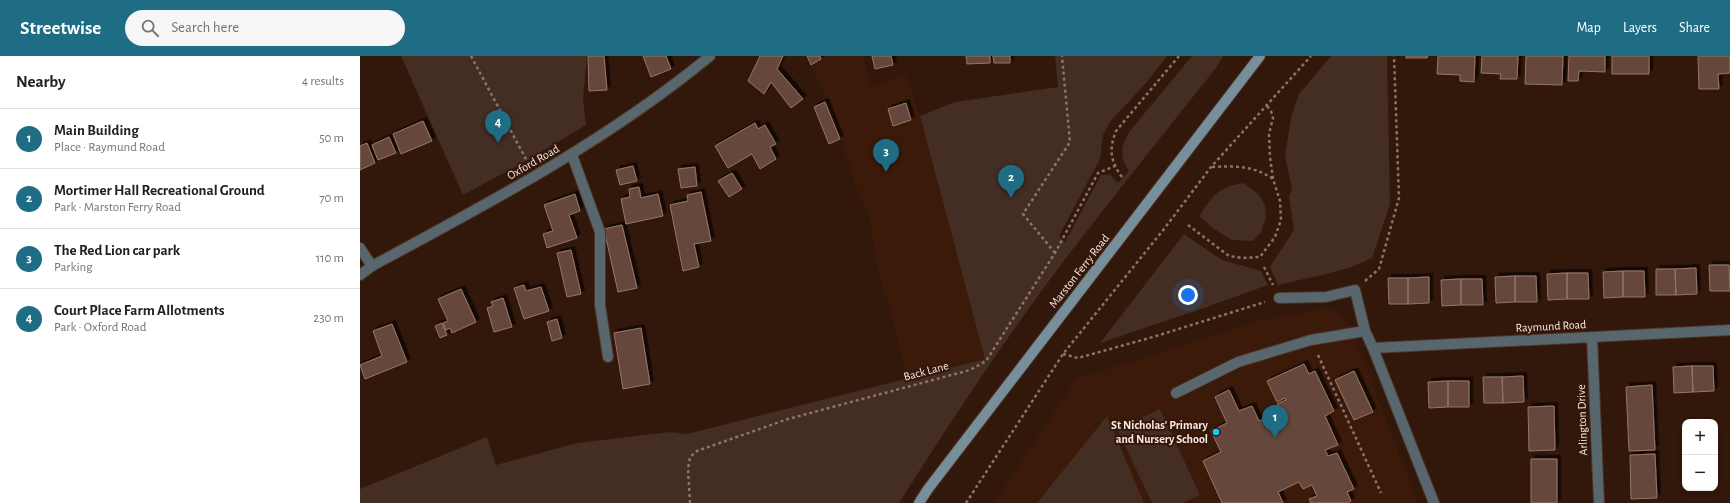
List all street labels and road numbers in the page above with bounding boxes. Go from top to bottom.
street label: Oxford Road [505,142,561,182]
street label: Marston Ferry Road [1047,232,1112,311]
street label: Raymund Road [1515,318,1587,335]
street label: Back Lane [902,359,950,383]
street label: Arlington Drive [1575,384,1589,456]

